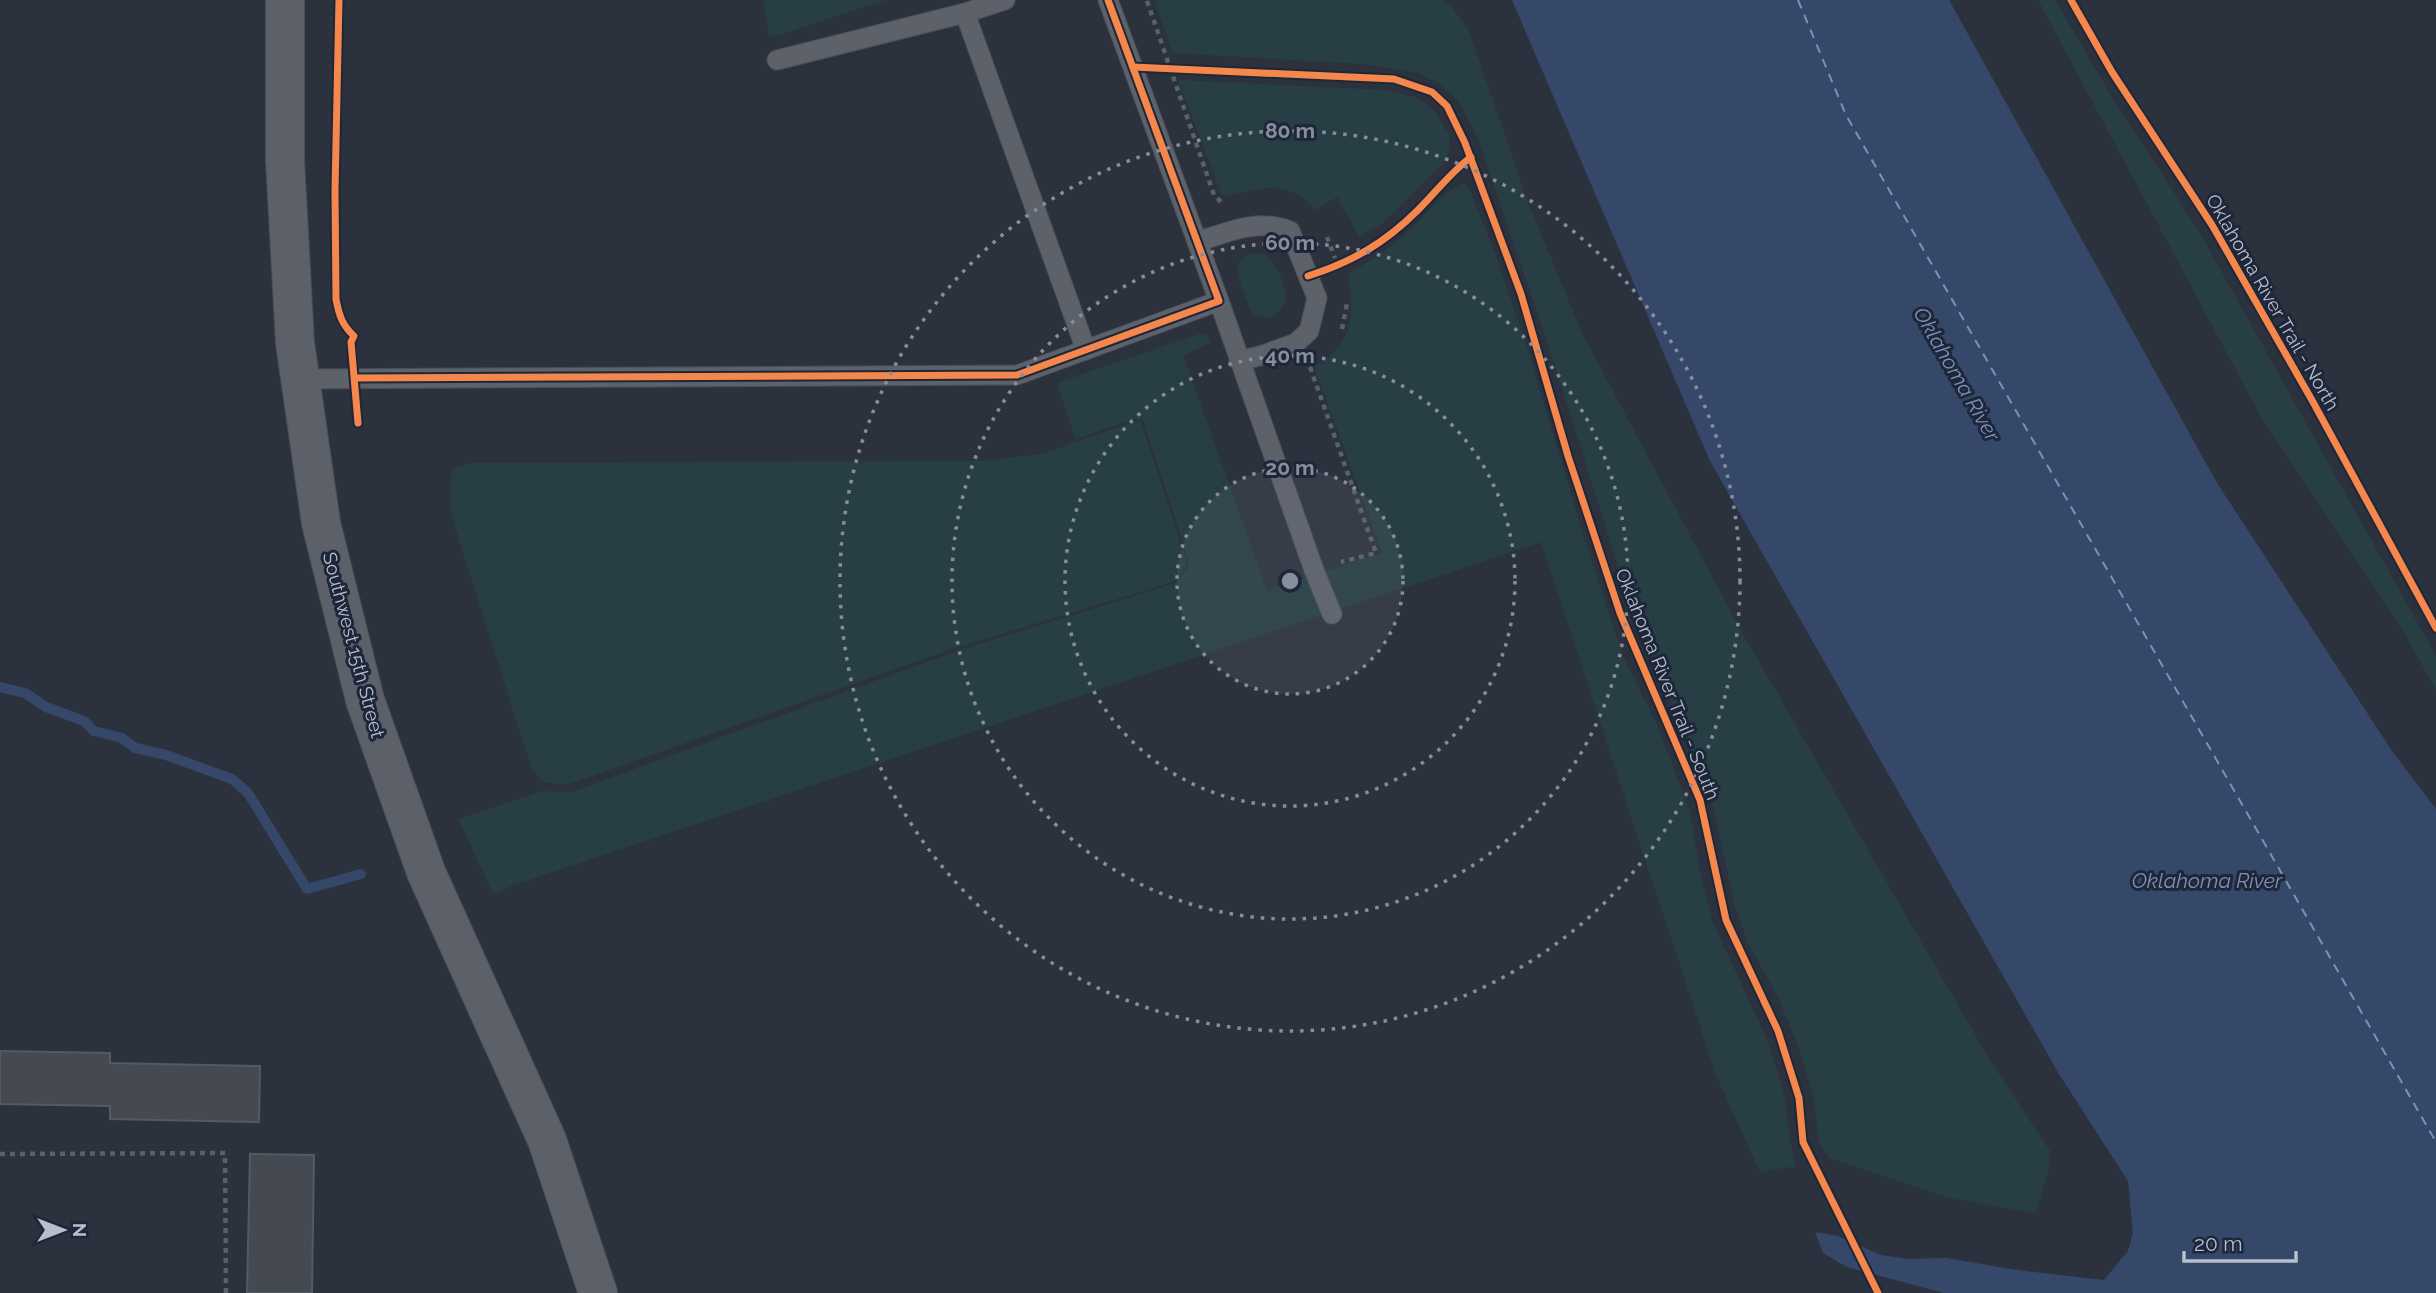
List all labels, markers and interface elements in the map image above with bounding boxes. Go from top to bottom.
text: 80 m [1265,118,1315,143]
street label: Oklahoma River Trail - North [2202,190,2344,414]
text: 60 m [1265,230,1315,255]
water label: Oklahoma River [1909,303,2006,446]
text: 40 m [1265,343,1315,368]
text: 20 m [1265,455,1315,480]
street label: Southwest 15th Street [319,550,390,741]
street label: Oklahoma River Trail - South [1611,565,1725,803]
centre of rings [1278,569,1302,593]
water label: Oklahoma River [2132,868,2283,893]
north arrow [28,1195,98,1265]
scale bar [2184,1220,2296,1264]
text: N [69,1223,91,1237]
text: 20 m [2194,1231,2242,1256]

